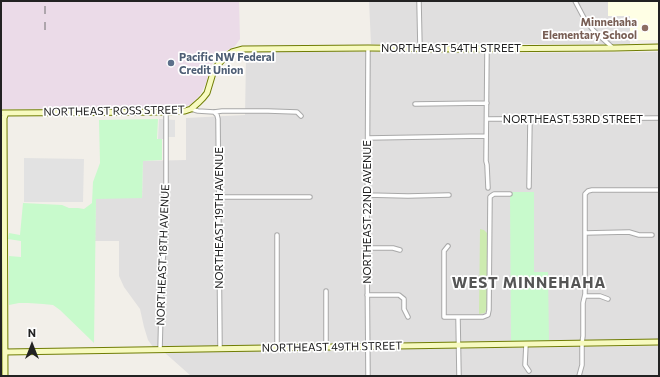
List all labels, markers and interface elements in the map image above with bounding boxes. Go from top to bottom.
place label: Minnehaha Elementary School [542,15,637,41]
marker: Minnehaha Elementary School [640,23,650,33]
street label: NORTHEAST 54TH STREET [381,41,521,55]
place label: Pacific NW Federal Credit Union [179,50,275,76]
marker: Pacific NW Federal Credit Union [166,58,176,68]
street label: NORTHEAST ROSS STREET [43,103,185,119]
street label: NORTHEAST 53RD STREET [503,112,643,126]
street label: NORTHEAST 22ND AVENUE [360,140,374,284]
street label: NORTHEAST 19TH AVENUE [212,147,226,289]
street label: NORTHEAST 18TH AVENUE [154,184,172,326]
district label: WEST MINNEHAHA [452,274,606,292]
north arrow [12,325,52,365]
text: N [28,326,36,339]
street label: NORTHEAST 49TH STREET [262,339,402,355]

